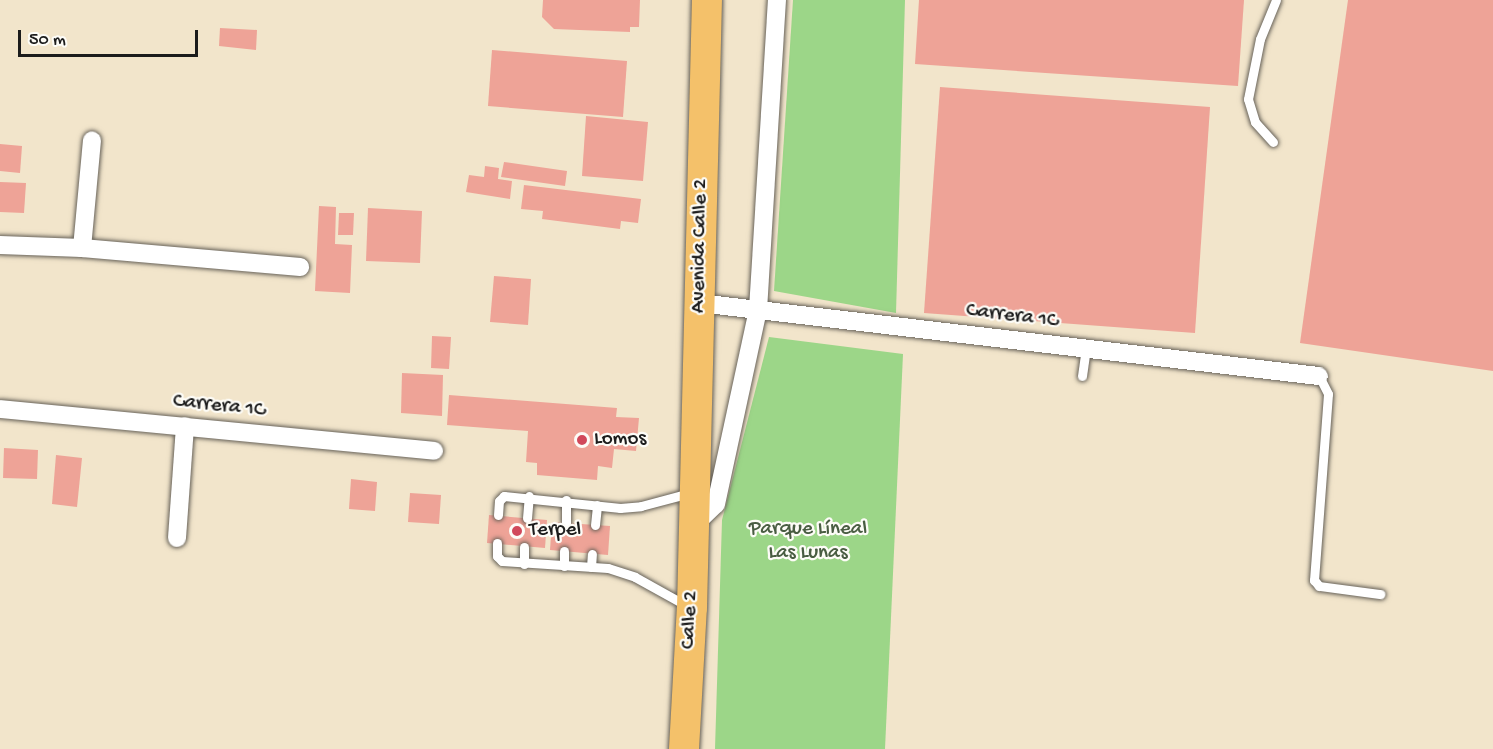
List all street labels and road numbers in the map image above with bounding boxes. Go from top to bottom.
street label: Avenida Calle 2 [687,179,715,313]
street label: Carrera 1C [964,299,1060,335]
street label: Carrera 1C [172,390,266,424]
street label: Calle 2 [677,590,705,650]

